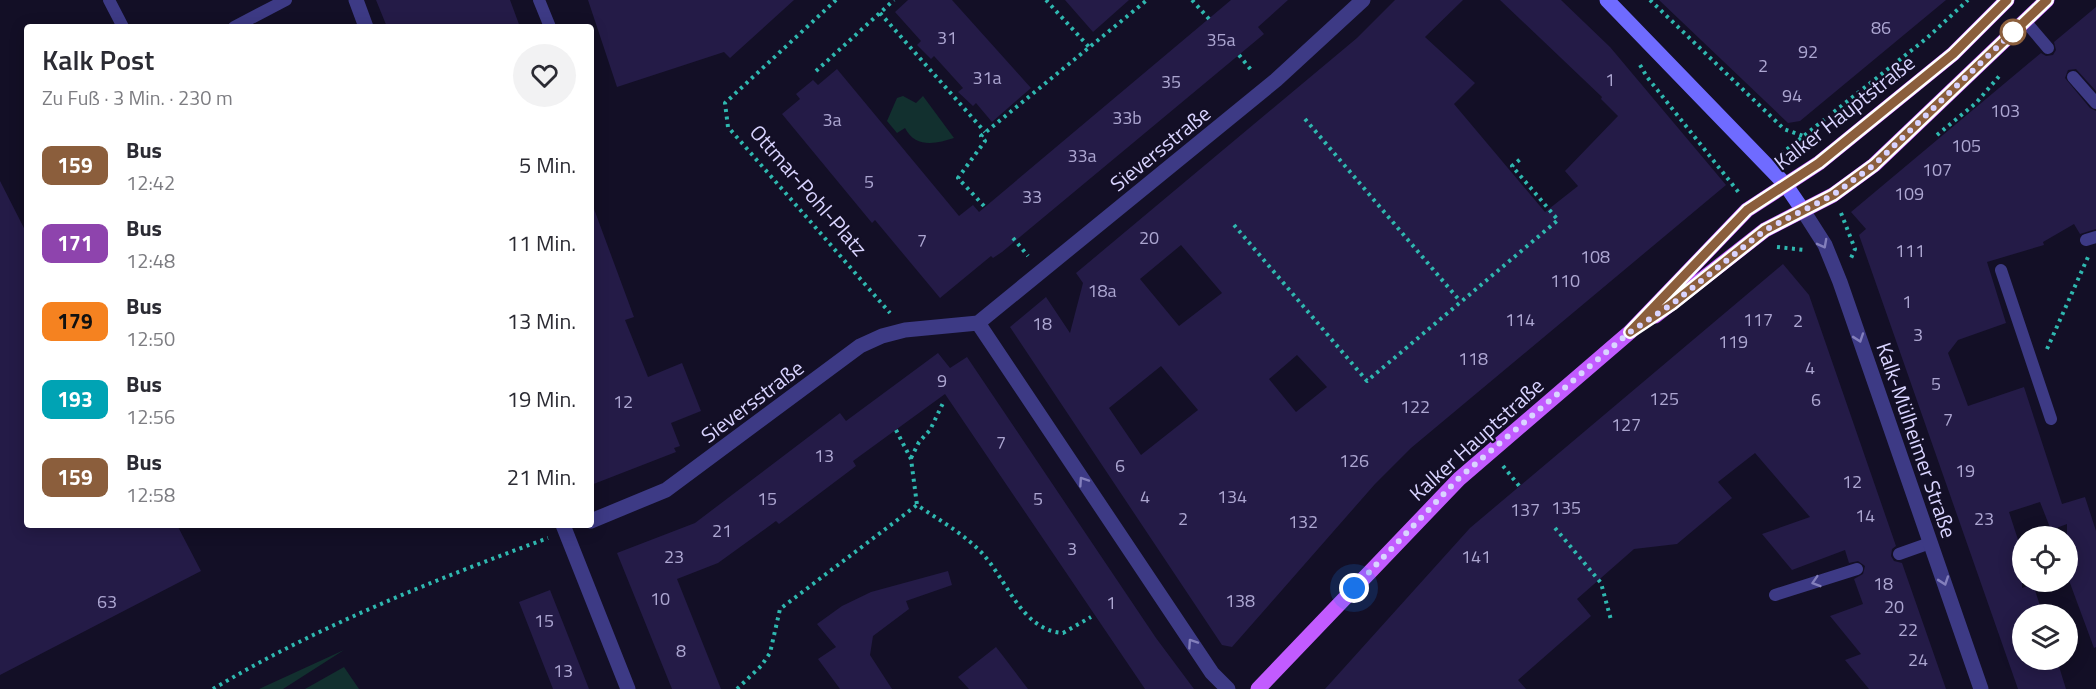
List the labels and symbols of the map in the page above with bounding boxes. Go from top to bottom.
house number: 86 [1871,14,1891,41]
unlabelled marker [2000,19,2026,45]
house number: 31 [937,24,957,51]
house number: 35a [1206,26,1236,53]
house number: 92 [1798,38,1818,65]
street label: Kalker Hauptstraße [1767,47,1921,177]
house number: 2 [1758,52,1768,79]
house number: 31a [972,64,1002,91]
house number: 1 [1605,66,1615,93]
house number: 35 [1161,68,1181,95]
house number: 94 [1782,82,1802,109]
street label: Sieversstraße [1103,97,1217,199]
house number: 103 [1990,97,2020,124]
house number: 33b [1112,104,1142,131]
house number: 3a [822,106,842,133]
street label: Ottmar-Pohl-Platz [743,117,875,263]
house number: 105 [1951,132,1981,159]
house number: 33a [1067,142,1097,169]
house number: 107 [1922,156,1952,183]
house number: 5 [864,168,874,195]
house number: 109 [1894,180,1924,207]
house number: 33 [1022,183,1042,210]
house number: 20 [1139,224,1159,251]
house number: 7 [917,227,927,254]
house number: 111 [1895,237,1925,264]
one-way arrow [1816,238,1828,249]
house number: 108 [1580,243,1610,270]
house number: 110 [1550,267,1580,294]
house number: 18a [1087,277,1117,304]
house number: 1 [1902,288,1912,315]
house number: 114 [1505,306,1535,333]
house number: 117 [1743,306,1773,333]
house number: 2 [1793,307,1803,334]
house number: 18 [1032,310,1052,337]
house number: 3 [1913,321,1923,348]
house number: 119 [1718,328,1748,355]
one-way arrow [1852,332,1865,343]
street label: Kalk-Mülheimer Straße [1868,338,1966,542]
house number: 118 [1458,345,1488,372]
street label: Sieversstraße [694,352,810,450]
house number: 4 [1805,354,1815,381]
house number: 9 [937,367,947,394]
street label: Kalker Hauptstraße [1402,370,1550,508]
house number: 5 [1931,370,1941,397]
house number: 125 [1649,385,1679,412]
house number: 6 [1811,386,1821,413]
house number: 12 [613,388,633,415]
house number: 122 [1400,393,1430,420]
house number: 7 [1943,406,1953,433]
house number: 127 [1611,411,1641,438]
house number: 7 [996,429,1006,456]
house number: 13 [814,442,834,469]
house number: 126 [1339,447,1369,474]
house number: 6 [1115,452,1125,479]
house number: 19 [1955,457,1975,484]
house number: 12 [1842,468,1862,495]
one-way arrow [1079,477,1091,487]
house number: 4 [1140,483,1150,510]
house number: 134 [1217,483,1247,510]
house number: 15 [757,485,777,512]
house number: 5 [1033,485,1043,512]
house number: 135 [1551,494,1581,521]
house number: 137 [1510,496,1540,523]
house number: 14 [1855,502,1875,529]
house number: 2 [1178,505,1188,532]
house number: 23 [1974,505,1994,532]
house number: 132 [1288,508,1318,535]
house number: 21 [712,517,732,544]
house number: 3 [1067,535,1077,562]
house number: 23 [664,543,684,570]
house number: 141 [1461,543,1491,570]
house number: 18 [1873,570,1893,597]
your location [1339,573,1369,603]
one-way arrow [1811,575,1822,587]
one-way arrow [1936,575,1949,586]
house number: 10 [650,585,670,612]
house number: 138 [1225,587,1255,614]
house number: 63 [97,588,117,615]
house number: 1 [1106,589,1116,616]
house number: 20 [1884,593,1904,620]
house number: 15 [534,607,554,634]
house number: 22 [1898,616,1918,643]
house number: 8 [676,637,686,664]
one-way arrow [1188,639,1199,650]
house number: 24 [1908,646,1928,673]
house number: 13 [553,657,573,684]

